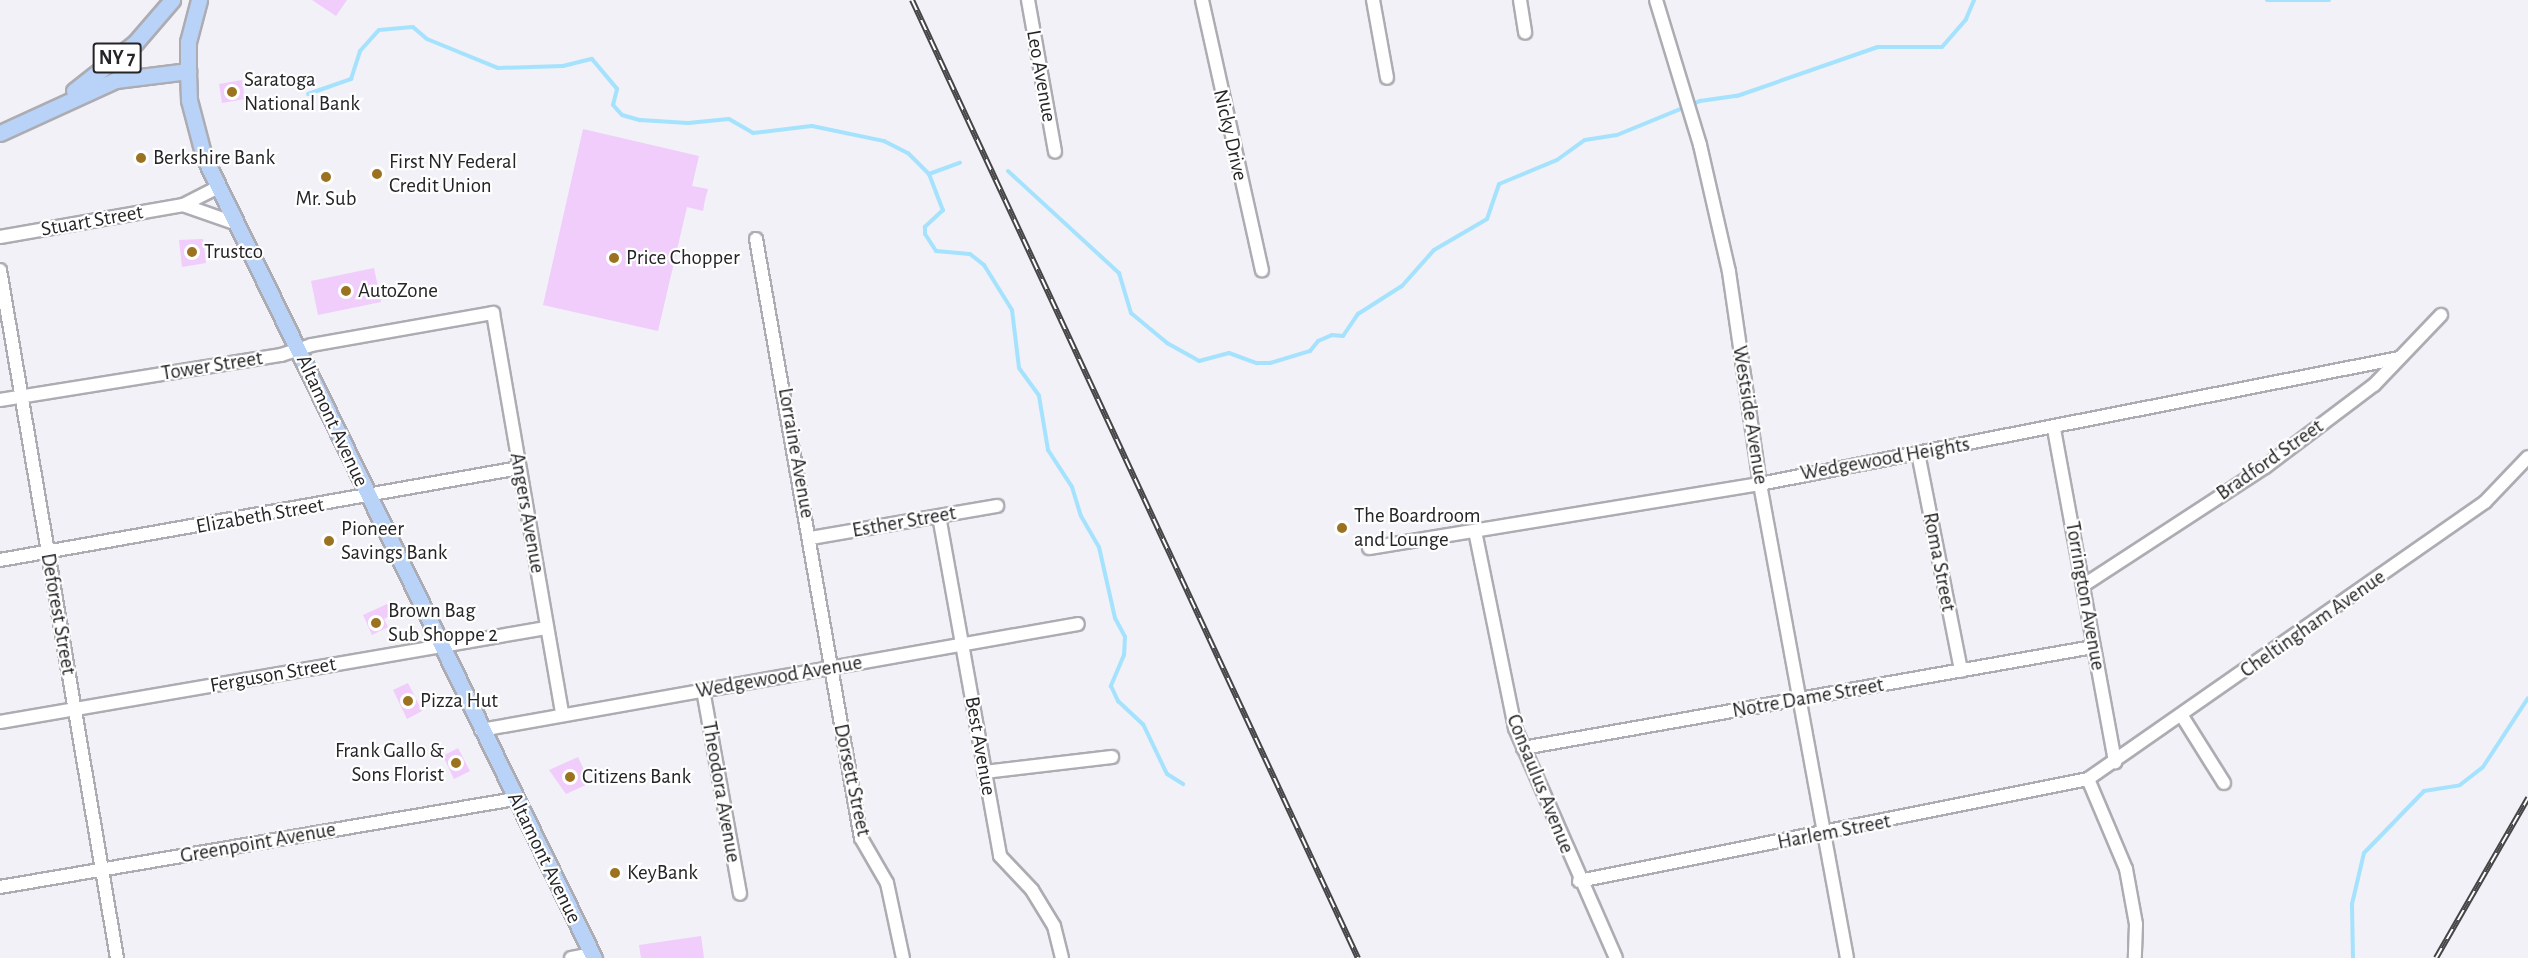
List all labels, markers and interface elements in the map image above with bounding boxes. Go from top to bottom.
street label: Leo Avenue [1021,28,1061,124]
road number: NY 7 [92,41,142,75]
place label: Saratoga National Bank [244,67,360,117]
marker: Saratoga National Bank [225,85,239,99]
street label: Nicky Drive [1207,87,1253,183]
place label: Berkshire Bank [153,145,275,171]
place label: First NY Federal Credit Union [389,149,517,199]
marker: Berkshire Bank [134,151,148,165]
marker: First NY Federal Credit Union [370,167,384,181]
marker: Mr. Sub [319,170,333,184]
place label: Mr. Sub [295,186,357,212]
street label: Stuart Street [39,200,145,242]
place label: Trustco [204,239,263,265]
marker: Trustco [185,245,199,259]
place label: Price Chopper [626,245,740,271]
marker: Price Chopper [607,251,621,265]
place label: AutoZone [358,278,438,304]
marker: AutoZone [339,284,353,298]
street label: Westside Avenue [1727,344,1773,486]
street label: Tower Street [160,346,264,386]
street label: Altamont Avenue [290,351,374,491]
street label: Lorraine Avenue [772,386,820,520]
street label: Bradford Street [2212,414,2328,506]
street label: Wedgewood Heights [1798,432,1972,486]
street label: Angers Avenue [504,451,550,575]
street label: Elizabeth Street [194,492,326,540]
street label: Esther Street [850,500,958,544]
place label: The Boardroom and Lounge [1354,503,1481,553]
street label: Roma Street [1917,510,1961,614]
place label: Pioneer Savings Bank [341,516,447,566]
street label: Torrington Avenue [2060,520,2110,672]
marker: The Boardroom and Lounge [1335,521,1349,535]
marker: Pioneer Savings Bank [322,534,336,548]
street label: Deforest Street [35,551,81,677]
street label: Cheltingham Avenue [2236,565,2390,683]
place label: Brown Bag Sub Shoppe 2 [388,598,498,648]
marker: Brown Bag Sub Shoppe 2 [369,616,383,630]
street label: Wedgewood Avenue [694,650,864,704]
street label: Ferguson Street [208,652,338,698]
street label: Notre Dame Street [1730,672,1886,724]
place label: Pizza Hut [420,688,498,714]
marker: Pizza Hut [401,694,415,708]
street label: Best Avenue [959,695,1001,797]
street label: Consaulus Avenue [1501,711,1579,857]
street label: Theodora Avenue [696,719,746,865]
street label: Dorsett Street [828,722,876,838]
place label: Frank Gallo & Sons Florist [335,738,444,788]
marker: Frank Gallo & Sons Florist [449,756,463,770]
place label: Citizens Bank [582,764,691,790]
marker: Citizens Bank [563,770,577,784]
street label: Altamont Avenue [501,788,587,928]
street label: Harlem Street [1775,809,1893,855]
street label: Greenpoint Avenue [178,817,338,869]
place label: KeyBank [627,860,698,886]
marker: KeyBank [608,866,622,880]

